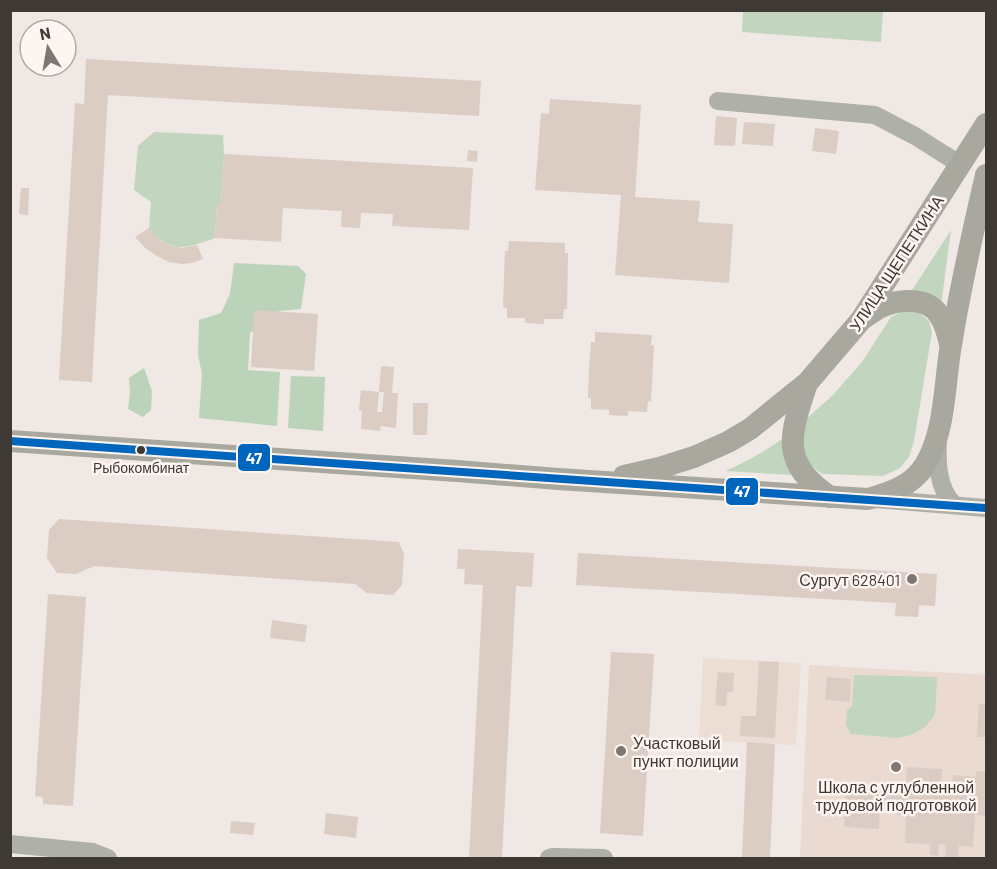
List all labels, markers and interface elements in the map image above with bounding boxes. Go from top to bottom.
north arrow [18,18,78,78]
text: N [38,22,52,43]
street label: УЛИЦА ЩЕПЕТКИНА [845,191,947,334]
line badge: 47 [237,443,271,472]
marker: Рыбокомбинат [135,444,147,456]
text: 47 [246,448,262,467]
place label: Рыбокомбинат [93,459,190,476]
line badge: 47 [725,477,759,506]
text: 47 [734,481,750,500]
place label: Сургут 628401 [799,570,900,589]
marker: Сургут 628401 [905,572,919,586]
place label: Участковый пункт полиции [633,733,739,770]
marker: Участковый пункт полиции [614,744,628,758]
marker: Школа с углубленной трудовой подготовкой [889,760,903,774]
place label: Школа с углубленной трудовой подготовкой [815,777,977,814]

